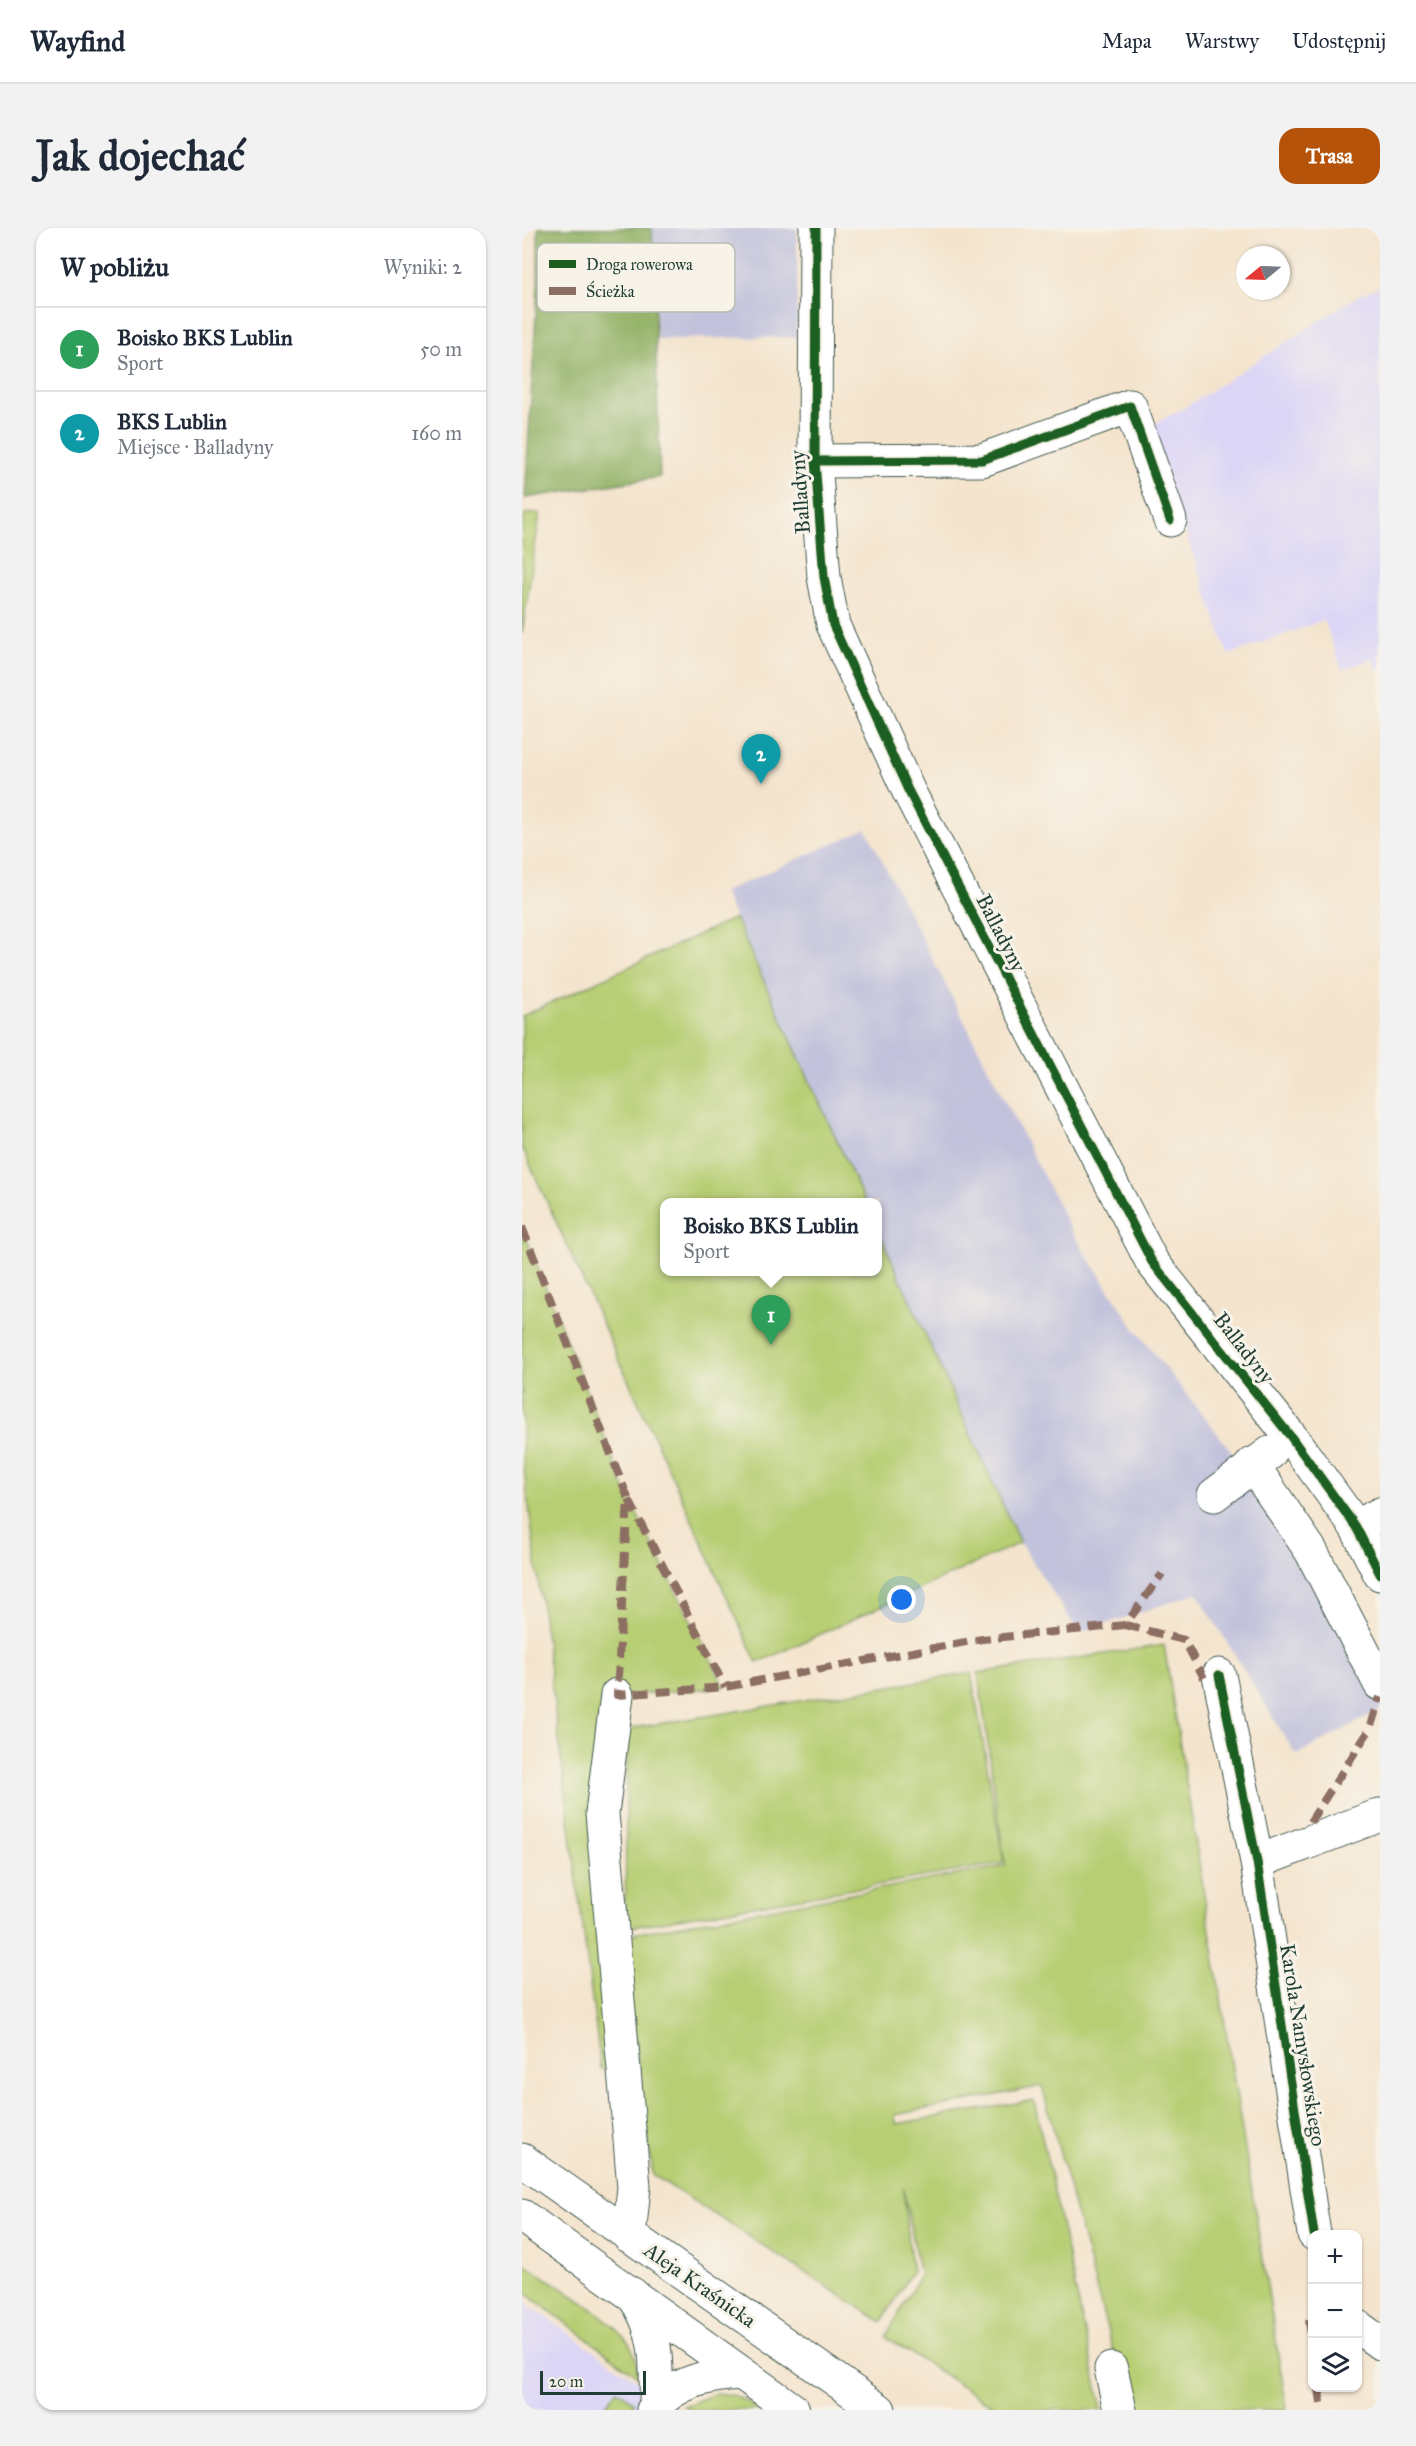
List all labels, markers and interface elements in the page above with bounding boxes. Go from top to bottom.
text: Wayfind [30,24,125,59]
text: Mapa [1102,28,1152,54]
text: Warstwy [1185,28,1259,54]
text: Udostępnij [1292,28,1386,54]
button: Trasa [1279,128,1380,184]
text: Jak dojechać [36,130,245,182]
legend [537,243,735,312]
north arrow [1236,246,1290,300]
text: W pobliżu [60,251,169,283]
text: Wyniki: 2 [384,255,462,279]
text: Droga rowerowa [586,255,693,275]
text: Ścieżka [586,280,635,301]
text: Boisko BKS Lublin [117,324,293,351]
text: 1 [76,337,83,361]
text: 50 m [420,337,462,361]
text: Sport [117,351,163,375]
text: BKS Lublin [117,408,227,435]
text: 2 [75,421,84,445]
text: 160 m [411,421,462,445]
text: Miejsce · Balladyny [117,435,273,459]
street label: Balladyny [784,448,816,535]
pin: 2 [742,734,780,784]
street label: Balladyny [970,890,1032,977]
popup [660,1198,882,1276]
text: Boisko BKS Lublin [683,1212,859,1239]
text: Sport [683,1239,729,1263]
pin: 1 [752,1296,790,1345]
street label: Balladyny [1208,1307,1281,1390]
your location [887,1585,916,1614]
street label: Karola Namysłowskiego [1274,1942,1332,2148]
map controls [1308,2230,1362,2392]
button: + [1308,2230,1362,2284]
street label: Aleja Kraśnicka [638,2236,761,2333]
button: − [1308,2284,1362,2338]
button: layers [1308,2338,1362,2392]
scale bar [540,2368,646,2396]
text: 20 m [549,2372,583,2391]

